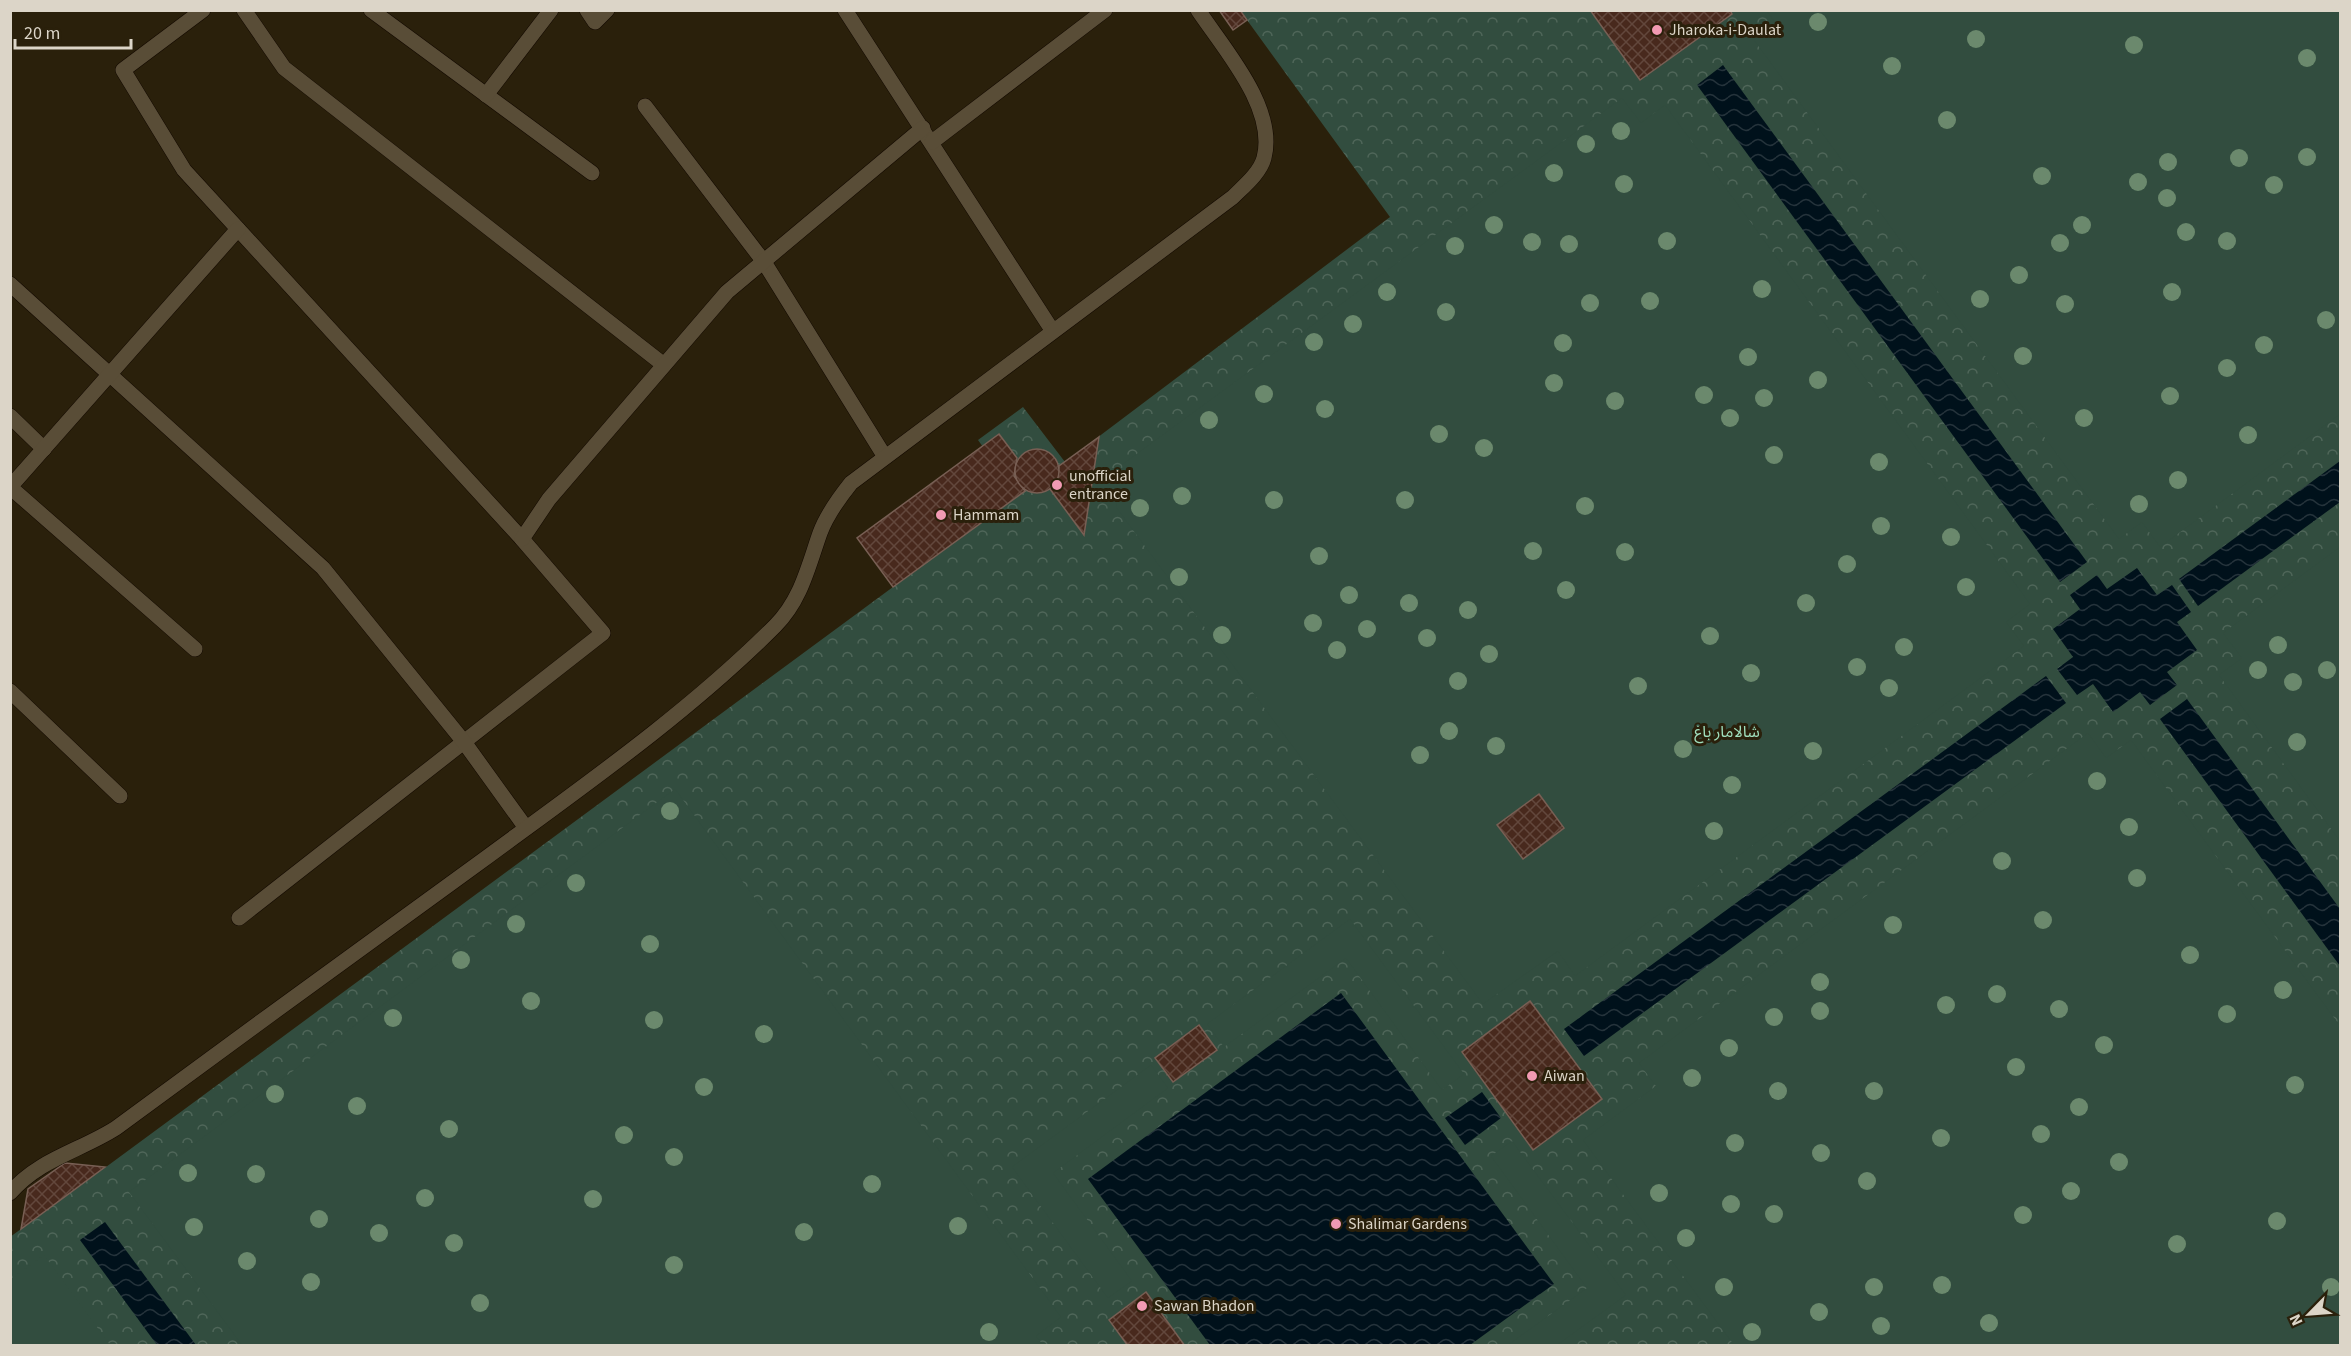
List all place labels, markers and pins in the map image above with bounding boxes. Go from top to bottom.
place label: Jharoka-i-Daulat [1669,19,1782,41]
marker: Jharoka-i-Daulat [1650,23,1664,37]
place label: unofficial entrance [1069,465,1132,505]
marker: unofficial entrance [1050,478,1064,492]
place label: Hammam [953,504,1019,526]
marker: Hammam [934,508,948,522]
place label: Aiwan [1544,1065,1585,1087]
marker: Aiwan [1525,1069,1539,1083]
place label: Shalimar Gardens [1348,1213,1467,1235]
marker: Shalimar Gardens [1329,1217,1343,1231]
place label: Sawan Bhadon [1154,1295,1254,1317]
marker: Sawan Bhadon [1135,1299,1149,1313]

